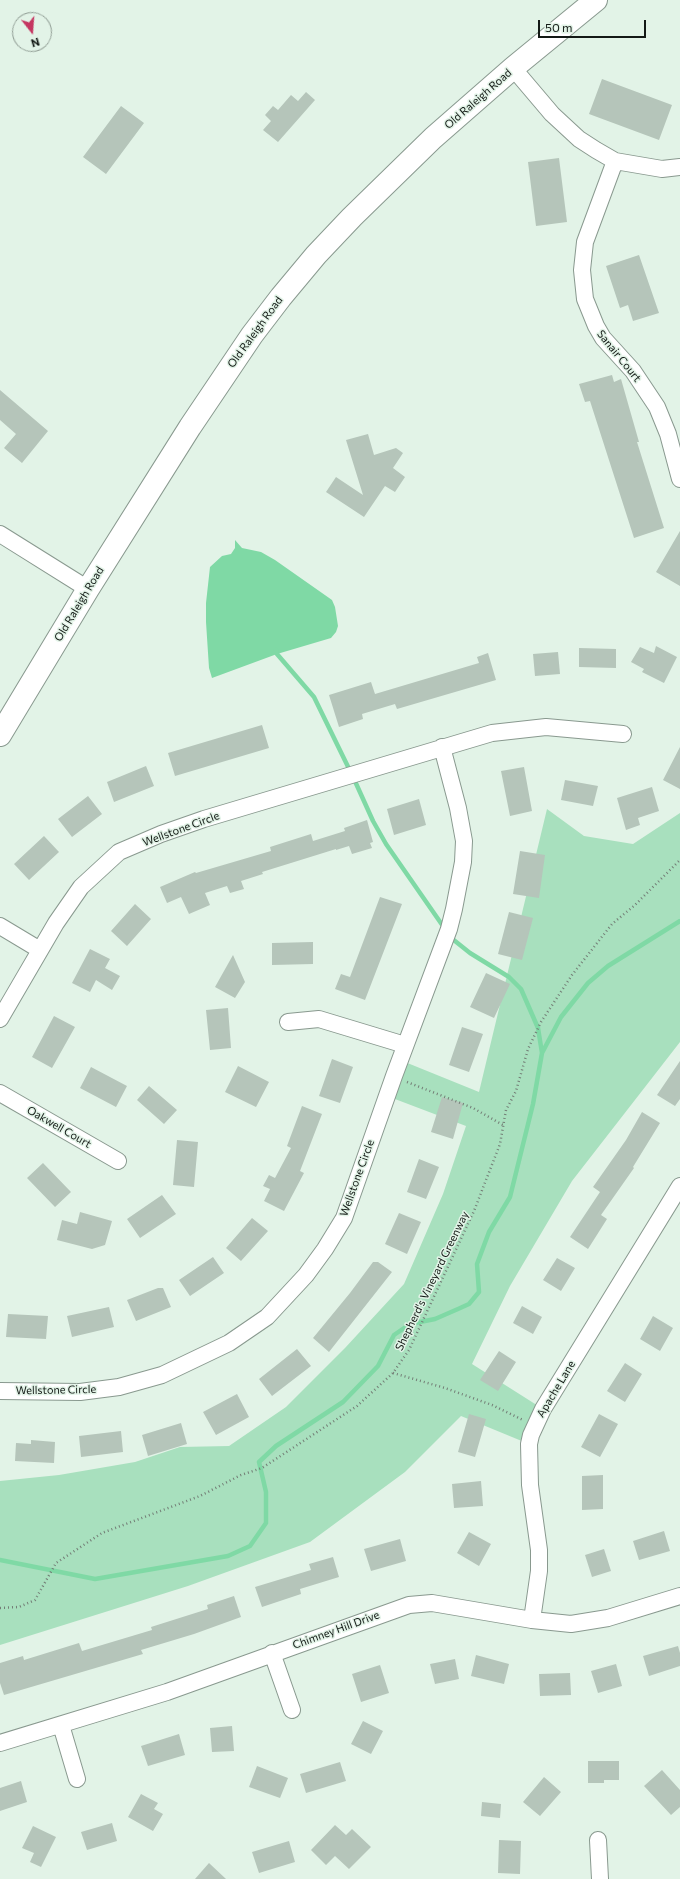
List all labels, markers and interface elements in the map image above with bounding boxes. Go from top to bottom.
north arrow [12,12,52,52]
scale bar [540,12,648,38]
text: 50 m [545,20,573,34]
text: N [30,36,41,50]
street label: Old Raleigh Road [442,66,514,132]
street label: Old Raleigh Road [225,294,285,370]
street label: Sanair Court [594,327,644,385]
street label: Old Raleigh Road [52,564,106,644]
street label: Wellstone Circle [141,809,221,849]
street label: Oakwell Court [25,1103,93,1151]
street label: Wellstone Circle [337,1138,377,1218]
street label: Shepherd's Vineyard Greenway [392,1209,472,1353]
street label: Apache Lane [534,1358,578,1420]
street label: Wellstone Circle [16,1383,96,1397]
street label: Chimney Hill Drive [291,1608,381,1652]

